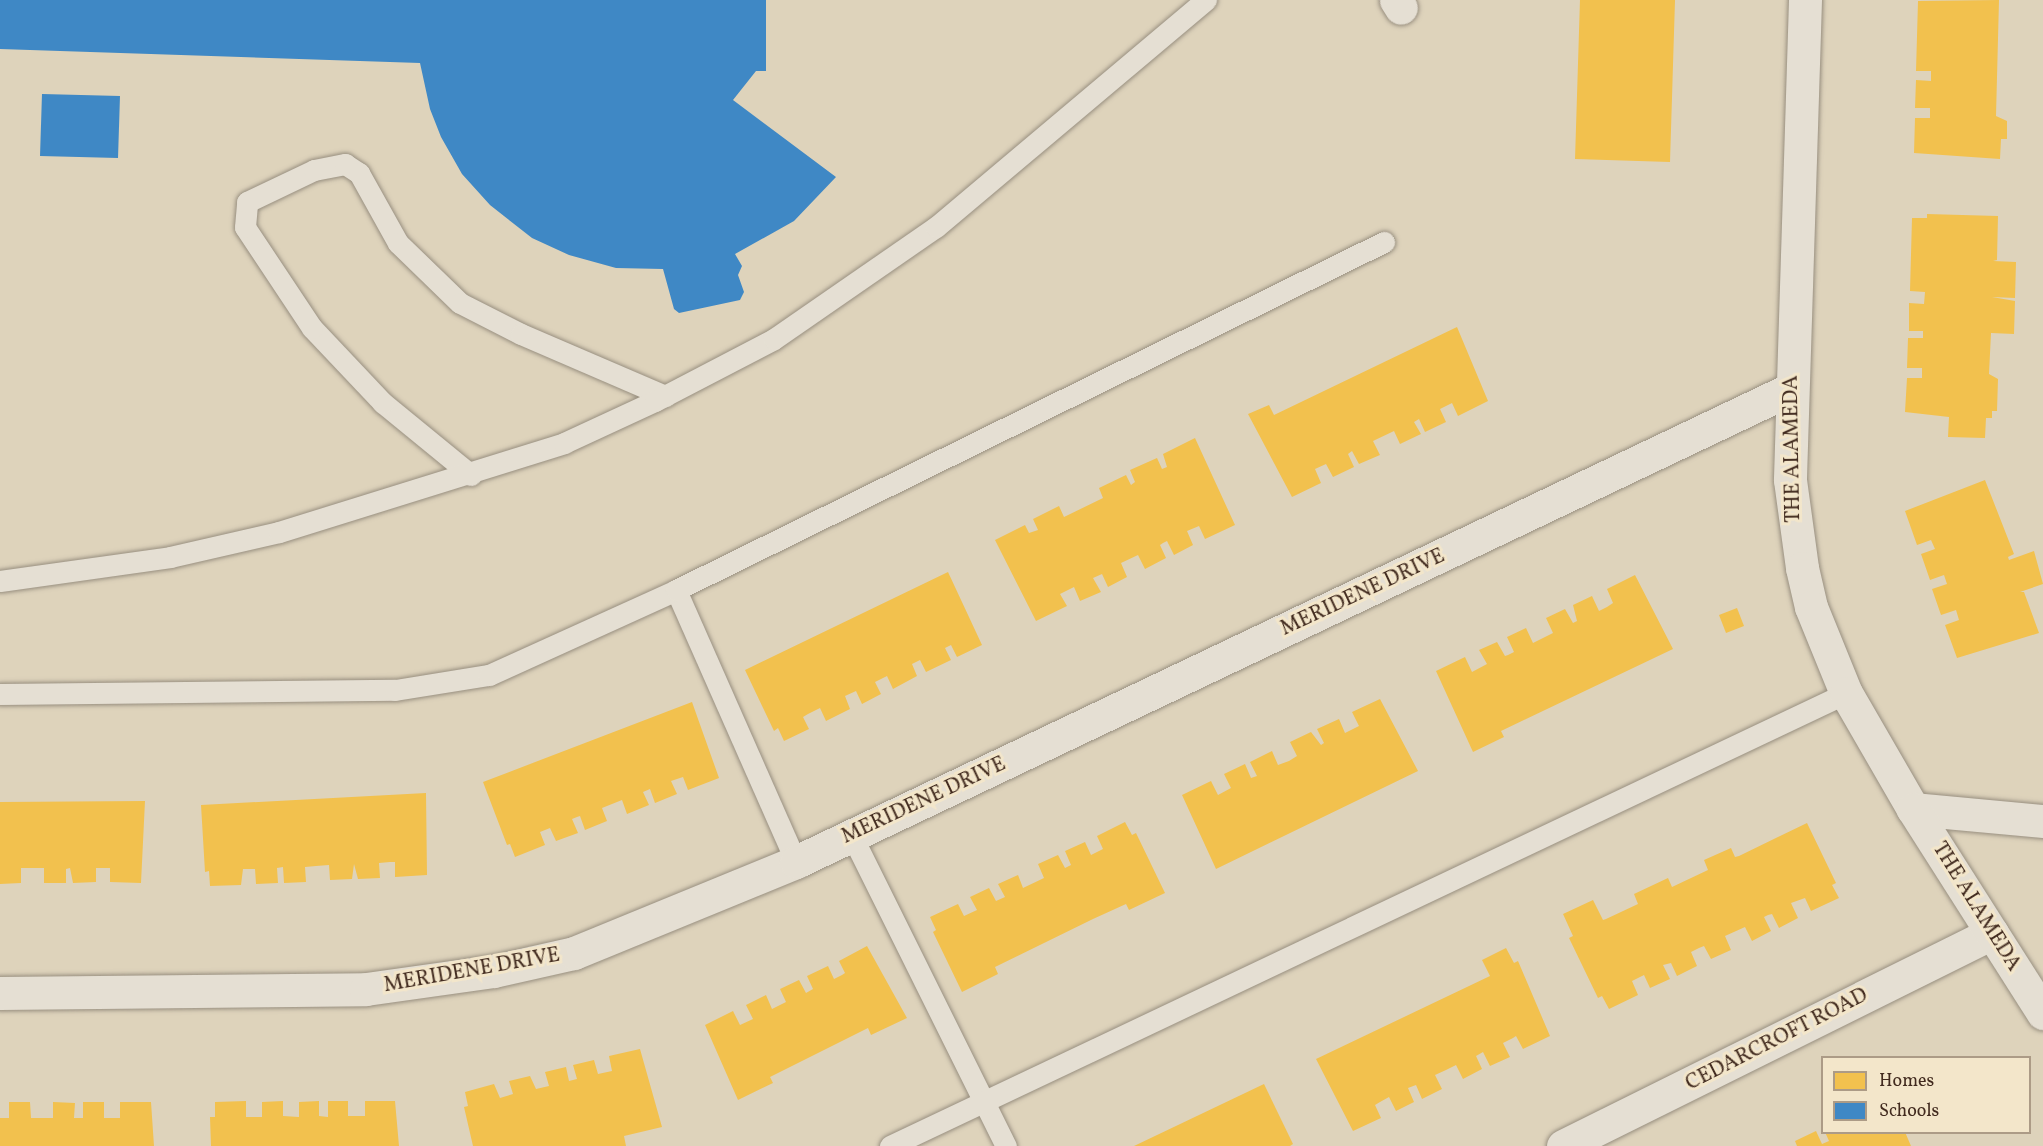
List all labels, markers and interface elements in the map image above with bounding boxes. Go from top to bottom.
street label: THE ALAMEDA [1779,375,1807,523]
street label: MERIDENE DRIVE [1277,544,1449,642]
street label: MERIDENE DRIVE [838,752,1010,850]
street label: THE ALAMEDA [1926,838,2026,976]
street label: MERIDENE DRIVE [382,943,562,999]
street label: CEDARCROFT ROAD [1682,983,1872,1097]
legend [1821,1056,2031,1134]
text: Homes [1879,1069,1934,1094]
text: Schools [1879,1099,1939,1124]

